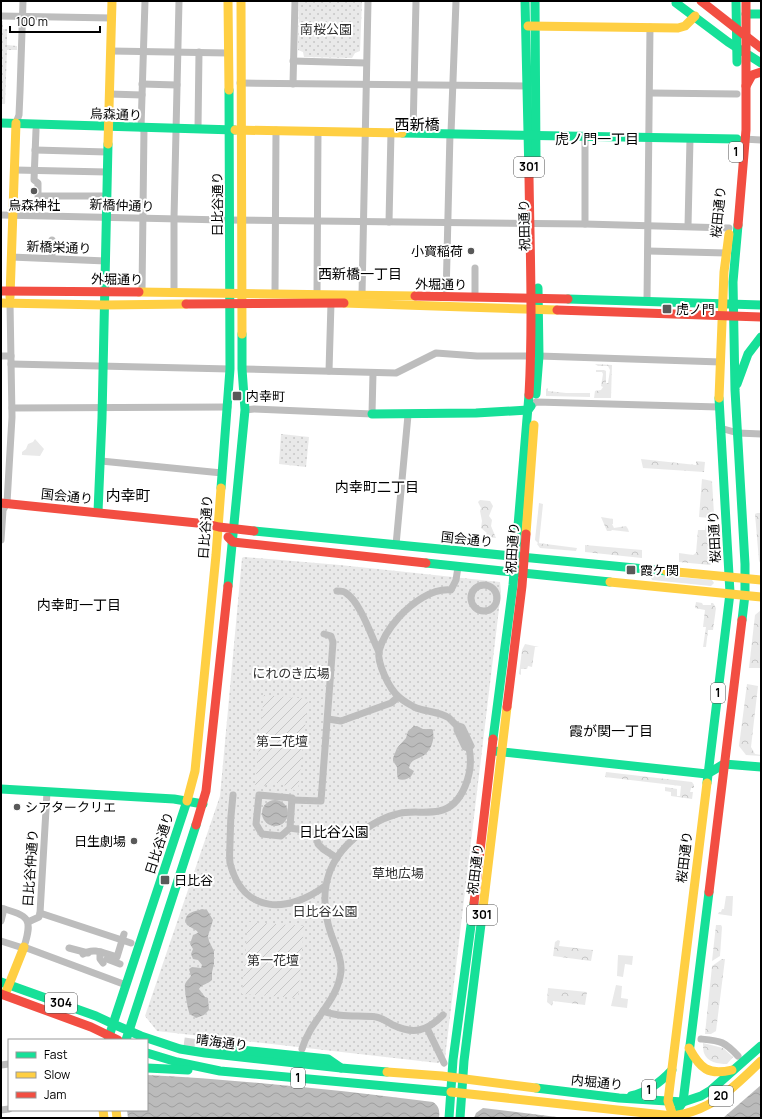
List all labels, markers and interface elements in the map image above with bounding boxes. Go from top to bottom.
scale bar [10,8,100,34]
text: 100 m [16,13,48,30]
park label: 南桜公園 [300,20,352,38]
street label: 烏森通り [90,104,142,124]
district label: 西新橋 [394,114,440,135]
district label: 虎ノ門一丁目 [555,129,639,148]
road number: 1 [729,142,743,162]
road number: 301 [514,157,544,177]
street label: 日比谷通り [208,171,226,237]
street label: 桜田通り [706,185,730,239]
marker: 烏森神社 [29,186,39,196]
street label: 新橋仲通り [89,195,155,215]
place label: 烏森神社 [8,196,60,214]
street label: 祝田通り [515,199,533,251]
street label: 新橋栄通り [26,237,92,257]
place label: 小寳稲荷 [411,242,463,260]
marker: 小寳稲荷 [466,246,476,256]
district label: 西新橋一丁目 [318,264,402,283]
street label: 外堀通り [91,270,143,288]
street label: 外堀通り [415,275,467,293]
place label: 虎ノ門 [676,300,715,318]
marker: 虎ノ門 [661,303,673,315]
place label: 内幸町 [246,387,285,405]
marker: 内幸町 [231,390,243,402]
district label: 内幸町二丁目 [335,477,419,496]
street label: 国会通り [40,484,94,508]
district label: 内幸町 [105,485,151,506]
street label: 日比谷通り [194,494,216,560]
street label: 桜田通り [704,511,724,563]
street label: 祝田通り [501,521,523,575]
street label: 国会通り [440,527,494,551]
place label: 霞ケ関 [640,561,679,579]
marker: 霞ケ関 [625,564,637,576]
district label: 内幸町一丁目 [37,595,121,614]
park label: にれのき広場 [252,664,330,682]
road number: 1 [711,683,725,703]
district label: 霞が関一丁目 [569,721,653,740]
park label: 第二花壇 [256,732,308,750]
place label: シアタークリエ [25,798,116,816]
marker: シアタークリエ [12,802,22,812]
street label: 日比谷通り [140,809,178,877]
district label: 日比谷公園 [299,822,369,841]
street label: 日比谷仲通り [18,828,42,908]
street label: 桜田通り [672,830,696,884]
place label: 日生劇場 [74,832,126,850]
marker: 日生劇場 [129,836,139,846]
street label: 祝田通り [463,842,487,896]
park label: 草地広場 [372,864,424,882]
place label: 日比谷 [174,871,213,889]
marker: 日比谷 [159,874,171,886]
park label: 日比谷公園 [292,902,358,920]
road number: 301 [467,905,497,925]
park label: 第一花壇 [247,951,299,969]
road number: 304 [45,993,77,1013]
street label: 晴海通り [195,1030,249,1054]
legend [8,1039,148,1111]
text: Fast [44,1046,68,1063]
text: Slow [44,1066,70,1083]
road number: 1 [291,1068,305,1088]
street label: 内堀通り [570,1070,624,1094]
road number: 1 [642,1080,656,1100]
text: Jam [44,1086,66,1103]
road number: 20 [709,1086,733,1106]

